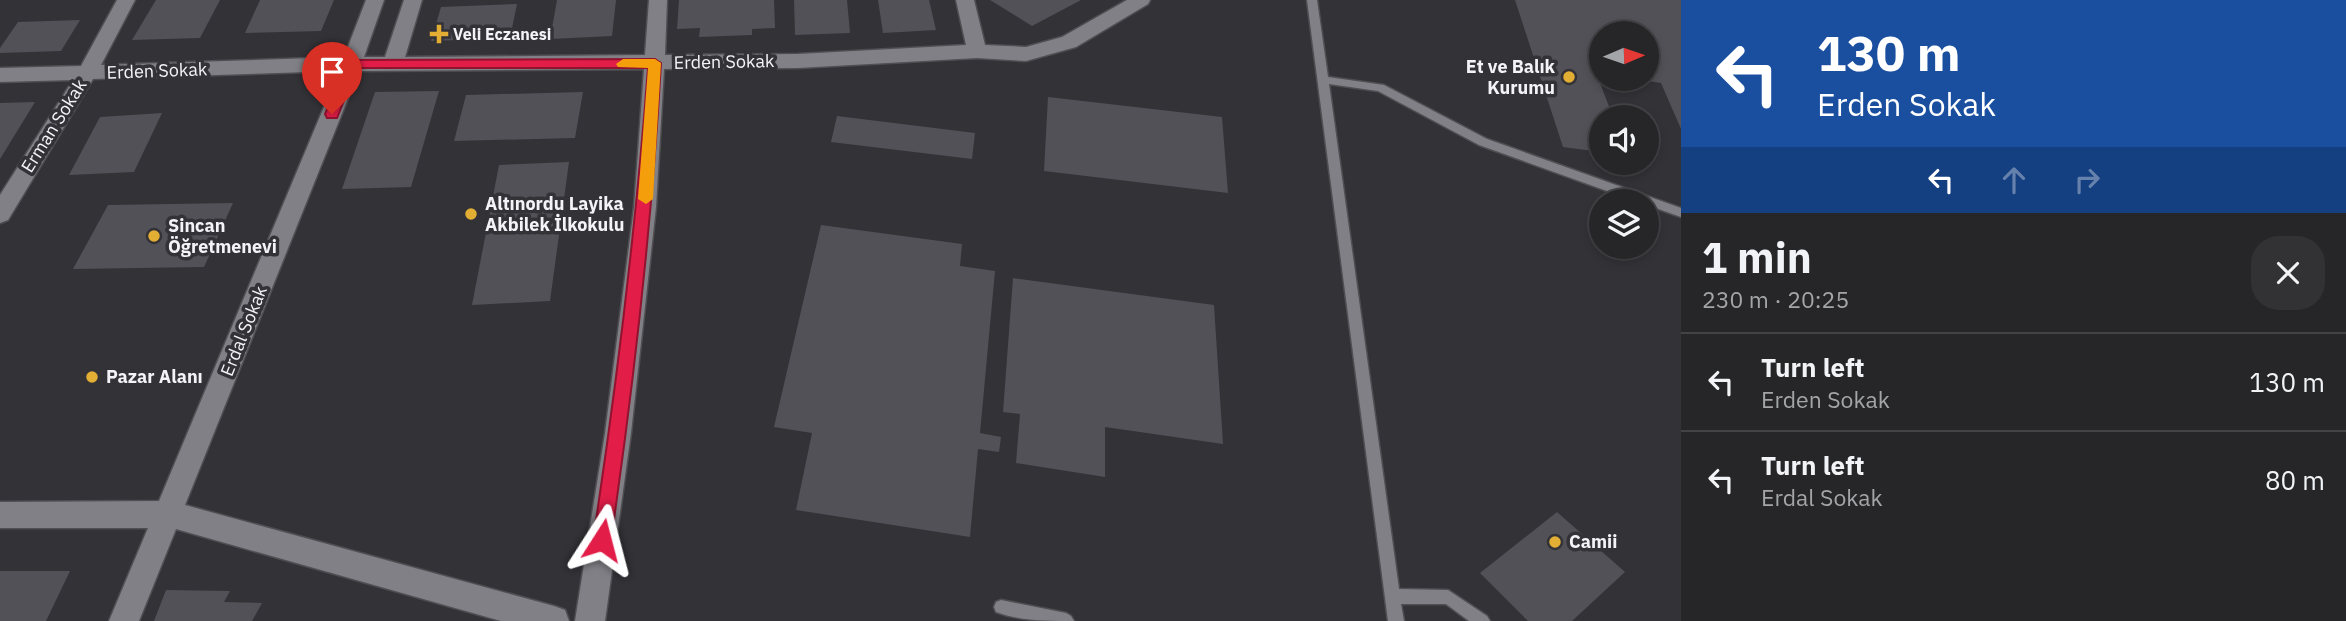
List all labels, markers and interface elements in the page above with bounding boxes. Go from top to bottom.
north arrow [1589,21,1659,91]
map controls [1589,21,1659,259]
text: 130 m [1817,21,1961,84]
place label: Veli Eczanesi [453,24,551,44]
marker: Veli Eczanesi [431,26,447,42]
icon: left [1702,28,1793,119]
pin [302,42,362,114]
street label: Erden Sokak [673,49,775,74]
icon: arrive [313,53,351,91]
place label: Et ve Balık Kurumu [1466,55,1556,99]
street label: Erden Sokak [106,57,208,84]
marker: Et ve Balık Kurumu [1561,69,1577,85]
street label: Erman Sokak [16,74,92,177]
text: Erden Sokak [1817,83,1996,125]
button: sound [1589,105,1659,175]
icon: left [1922,161,1960,199]
icon: ahead [1995,161,2033,199]
icon: right [2068,161,2106,199]
button: layers [1589,189,1659,259]
place label: Altınordu Layika Akbilek İlkokulu [485,192,624,236]
marker: Altınordu Layika Akbilek İlkokulu [463,206,479,222]
place label: Sincan Öğretmenevi [168,214,277,258]
marker: Sincan Öğretmenevi [146,228,162,244]
text: 1 min [1702,230,1812,285]
button: close [2251,236,2325,310]
street label: Erdal Sokak [215,282,272,379]
text: 230 m · 20:25 [1702,284,1849,314]
text: Turn left [1761,350,1864,384]
icon: left [1702,363,1740,401]
place label: Pazar Alanı [106,365,203,388]
text: 130 m [2249,365,2325,399]
marker: Pazar Alanı [84,369,100,385]
text: Erden Sokak [1761,384,1890,414]
text: Turn left [1761,448,1864,482]
icon: left [1702,461,1740,499]
text: 80 m [2265,463,2325,497]
text: Erdal Sokak [1761,482,1883,512]
position arrow [565,503,639,577]
place label: Camii [1569,530,1617,553]
marker: Camii [1547,534,1563,550]

